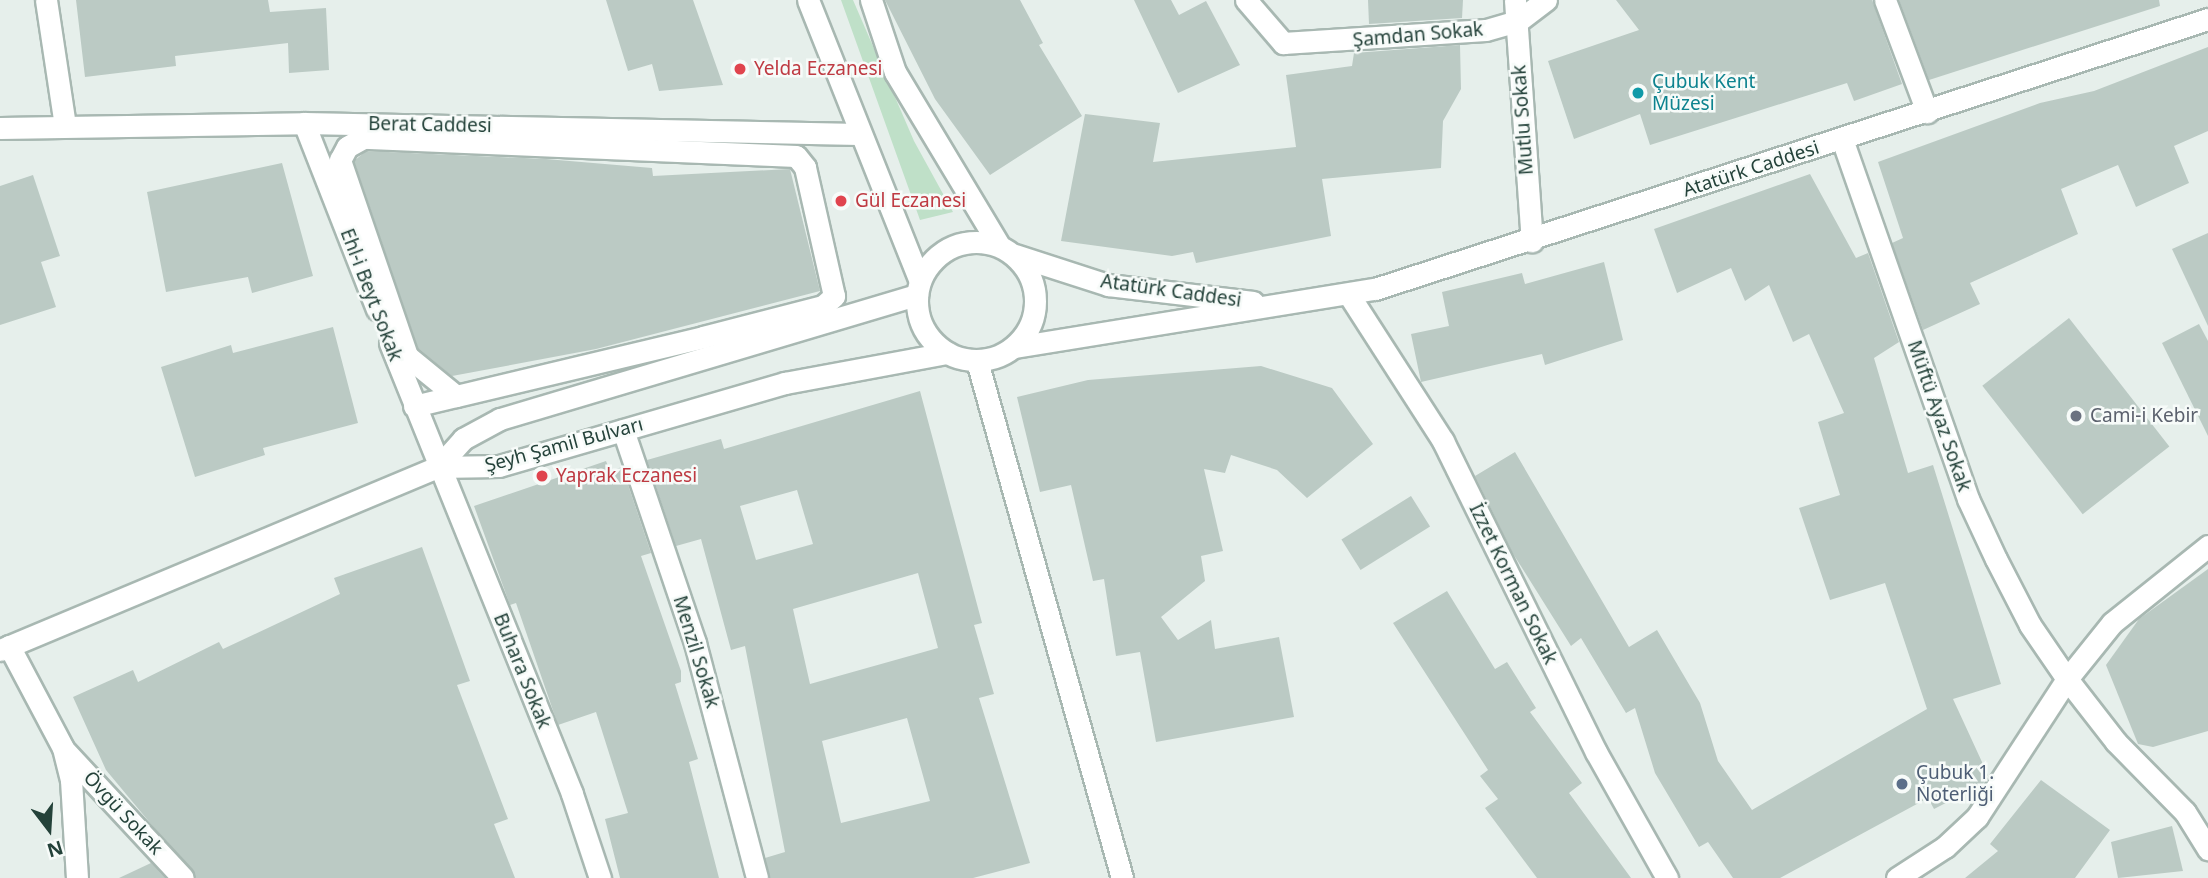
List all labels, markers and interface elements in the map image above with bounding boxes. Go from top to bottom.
street label: Şamdan Sokak [1352,18,1484,52]
place label: Yelda Eczanesi [754,58,882,80]
marker: Yelda Eczanesi [732,61,748,77]
street label: Mutlu Sokak [1508,64,1538,176]
place label: Çubuk Kent Müzesi [1652,71,1755,115]
marker: Çubuk Kent Müzesi [1630,85,1646,101]
street label: Berat Caddesi [368,113,492,137]
street label: Atatürk Caddesi [1680,136,1822,202]
place label: Gül Eczanesi [855,190,966,212]
marker: Gül Eczanesi [833,193,849,209]
street label: Ehl-i Beyt Sokak [335,225,407,365]
street label: Atatürk Caddesi [1099,270,1243,312]
street label: Müftü Ayaz Sokak [1902,337,1976,495]
place label: Cami-i Kebir [2090,405,2198,427]
marker: Cami-i Kebir [2068,408,2084,424]
street label: Şeyh Şamil Bulvarı [482,413,646,477]
place label: Yaprak Eczanesi [556,465,697,487]
marker: Yaprak Eczanesi [534,468,550,484]
street label: İzzet Korman Sokak [1464,500,1562,668]
street label: Menzil Sokak [668,593,724,711]
street label: Buhara Sokak [488,610,556,732]
place label: Çubuk 1. Noterliği [1916,762,1994,806]
street label: Övgü Sokak [79,767,167,859]
marker: Çubuk 1. Noterliği [1894,776,1910,792]
north arrow [14,794,84,864]
text: N [44,834,66,864]

